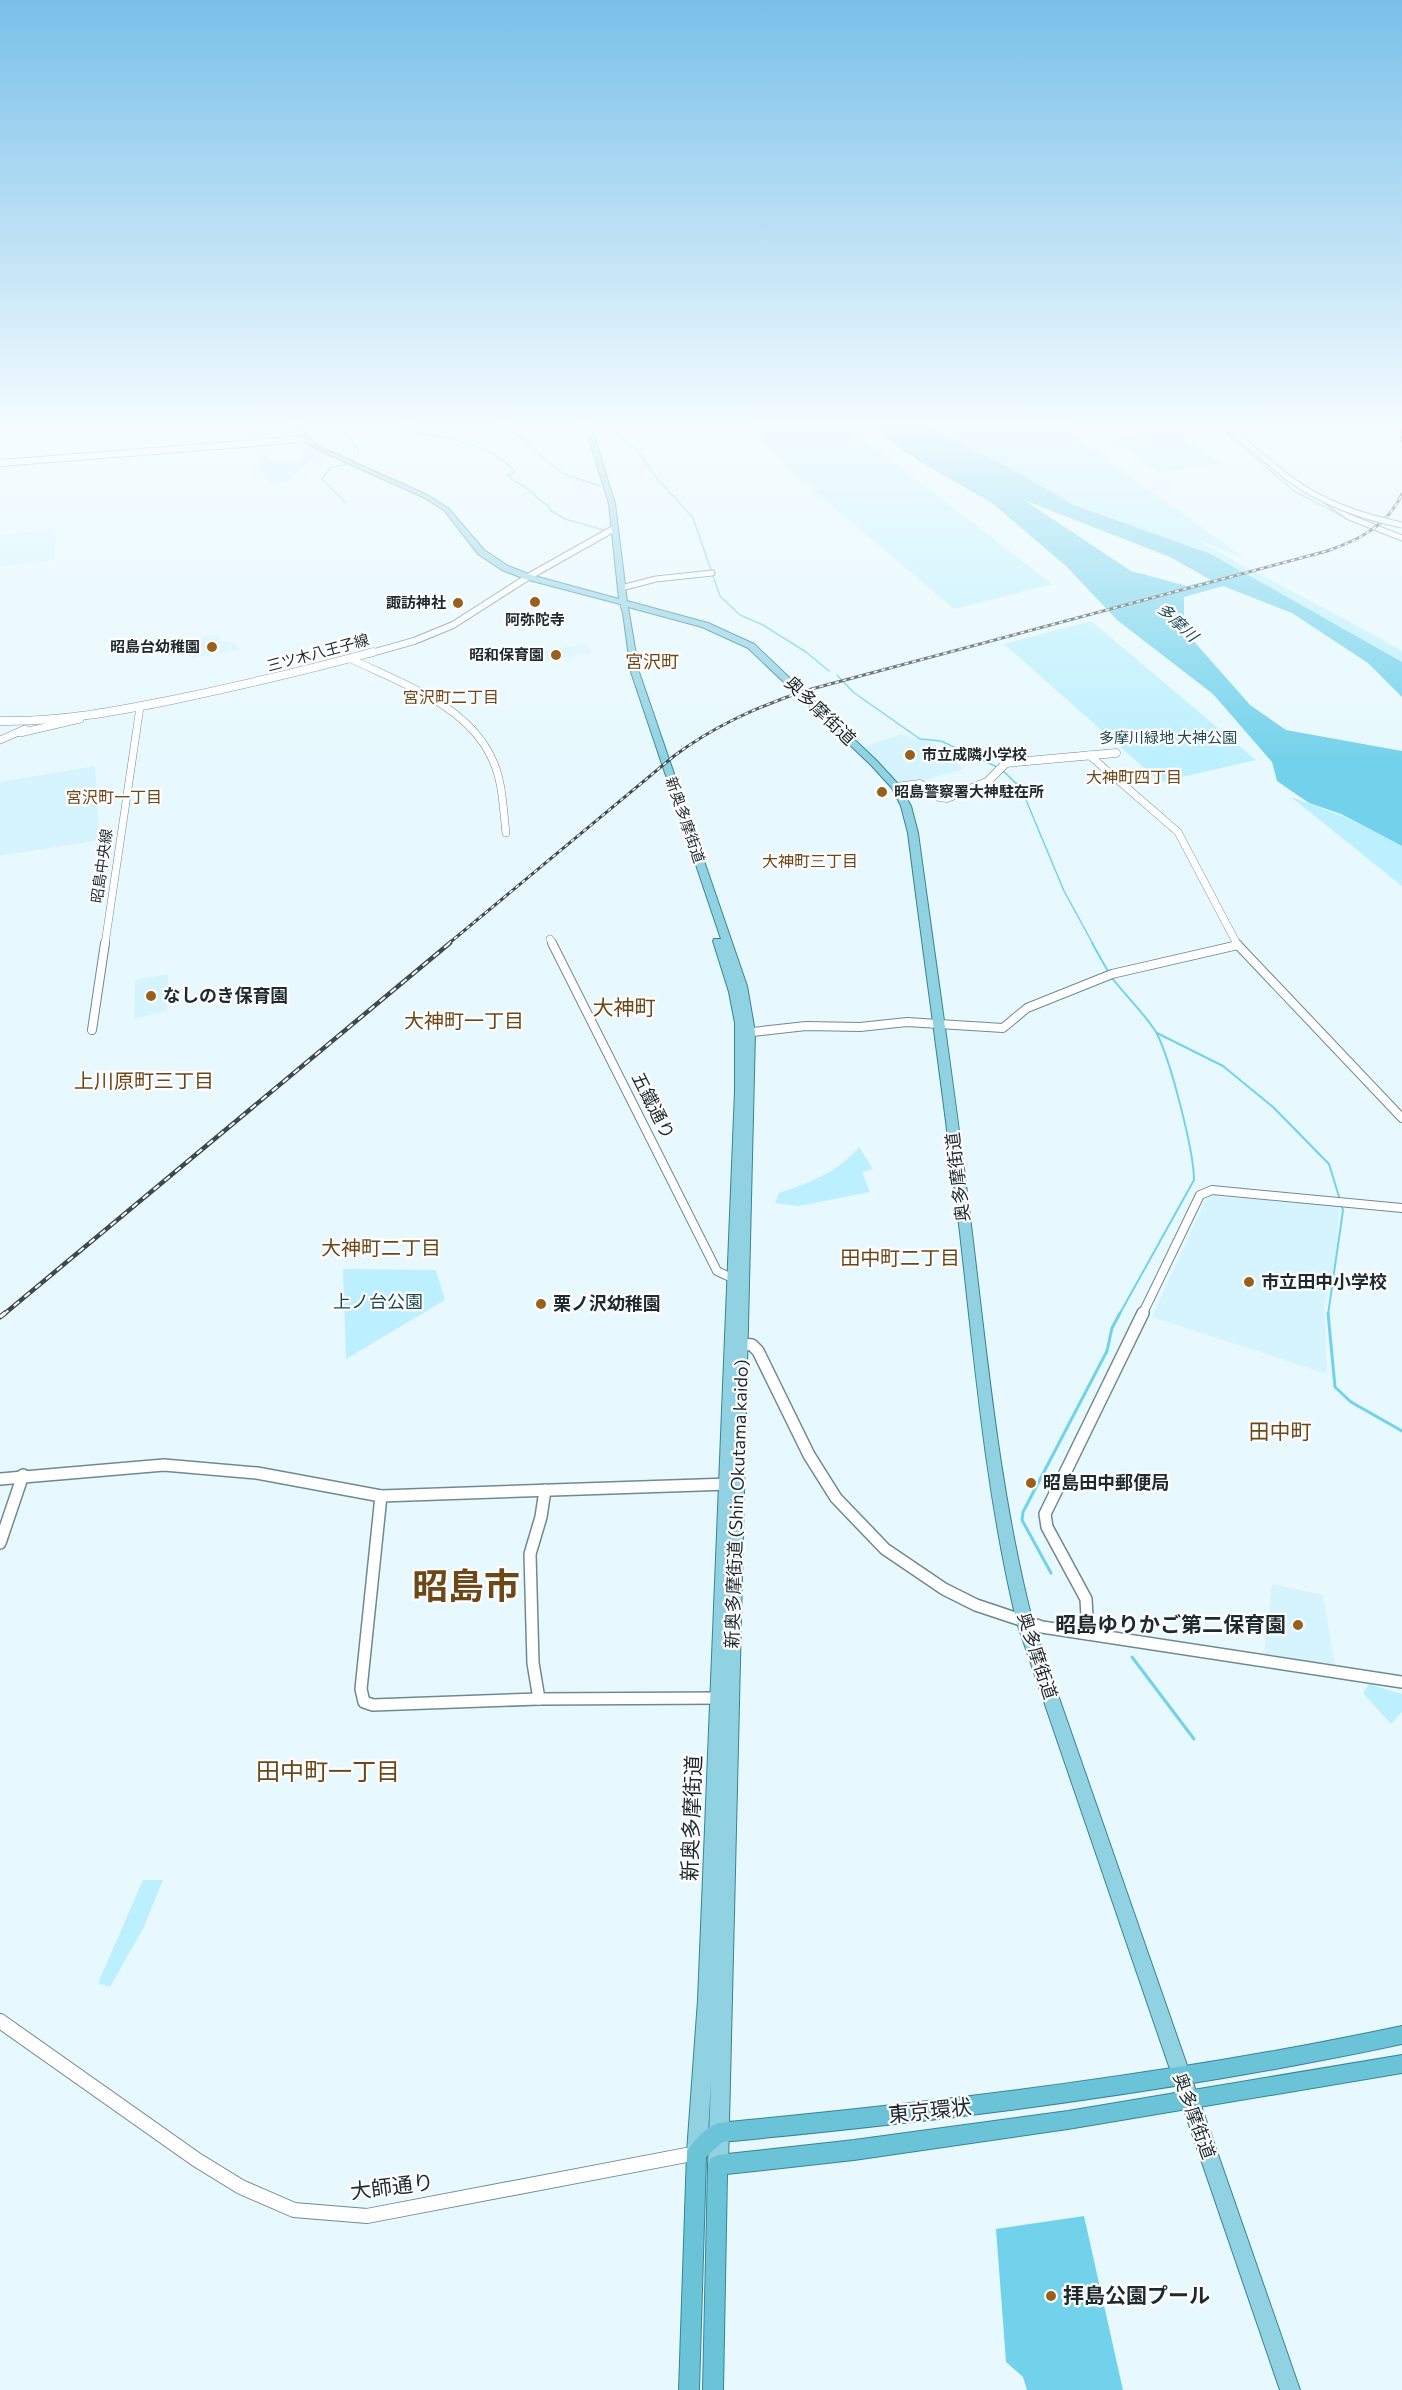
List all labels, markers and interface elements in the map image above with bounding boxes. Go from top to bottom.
place label: 諏訪神社 [386,593,446,611]
marker: 阿弥陀寺 [528,595,542,609]
marker: 諏訪神社 [451,596,465,610]
water label: 多摩川 [1154,598,1204,646]
place label: 阿弥陀寺 [505,610,565,628]
street label: 三ツ木八王子線 [265,630,371,674]
place label: 昭島台幼稚園 [110,637,200,655]
marker: 昭島台幼稚園 [205,640,219,654]
place label: 昭和保育園 [469,645,544,663]
marker: 昭和保育園 [549,648,563,662]
district label: 宮沢町 [625,650,679,672]
street label: 奥多摩街道 [781,671,861,749]
district label: 宮沢町二丁目 [403,687,499,706]
park label: 多摩川緑地 大神公園 [1099,728,1237,746]
place label: 市立成隣小学校 [922,745,1027,763]
marker: 市立成隣小学校 [903,748,917,762]
district label: 大神町四丁目 [1086,767,1182,786]
street label: 新奥多摩街道 [663,774,709,865]
place label: 昭島警察署大神駐在所 [894,782,1044,800]
marker: 昭島警察署大神駐在所 [875,785,889,799]
district label: 宮沢町一丁目 [66,787,162,806]
street label: 昭島中央線 [87,827,115,904]
district label: 大神町三丁目 [762,851,858,870]
place label: なしのき保育園 [163,984,288,1006]
marker: なしのき保育園 [144,989,158,1003]
district label: 大神町 [593,994,656,1019]
district label: 大神町一丁目 [404,1008,524,1032]
district label: 上川原町三丁目 [74,1068,214,1092]
street label: 五鐵通り [628,1068,680,1143]
street label: 奥多摩街道 [941,1131,973,1223]
district label: 大神町二丁目 [321,1235,441,1259]
district label: 田中町二丁目 [840,1245,960,1269]
place label: 市立田中小学校 [1261,1270,1387,1292]
marker: 市立田中小学校 [1242,1275,1256,1289]
park label: 上ノ台公園 [333,1290,423,1312]
place label: 栗ノ沢幼稚園 [553,1292,661,1314]
marker: 栗ノ沢幼稚園 [534,1297,548,1311]
street label: 新奥多摩街道 (Shin Okutama kaido) [720,1359,752,1649]
district label: 田中町 [1249,1418,1312,1443]
place label: 昭島田中郵便局 [1043,1471,1169,1493]
marker: 昭島田中郵便局 [1024,1476,1038,1490]
district label: 昭島市 [412,1562,520,1606]
street label: 奥多摩街道 [1014,1609,1062,1702]
place label: 昭島ゆりかご第二保育園 [1055,1611,1286,1636]
marker: 昭島ゆりかご第二保育園 [1291,1618,1305,1632]
street label: 新奥多摩街道 [676,1755,705,1881]
district label: 田中町一丁目 [256,1756,400,1785]
street label: 奥多摩街道 [1169,2070,1221,2162]
street label: 東京環状 [887,2093,973,2126]
street label: 大師通り [349,2168,435,2203]
place label: 拝島公園プール [1063,2282,1210,2307]
marker: 拝島公園プール [1044,2289,1058,2303]

